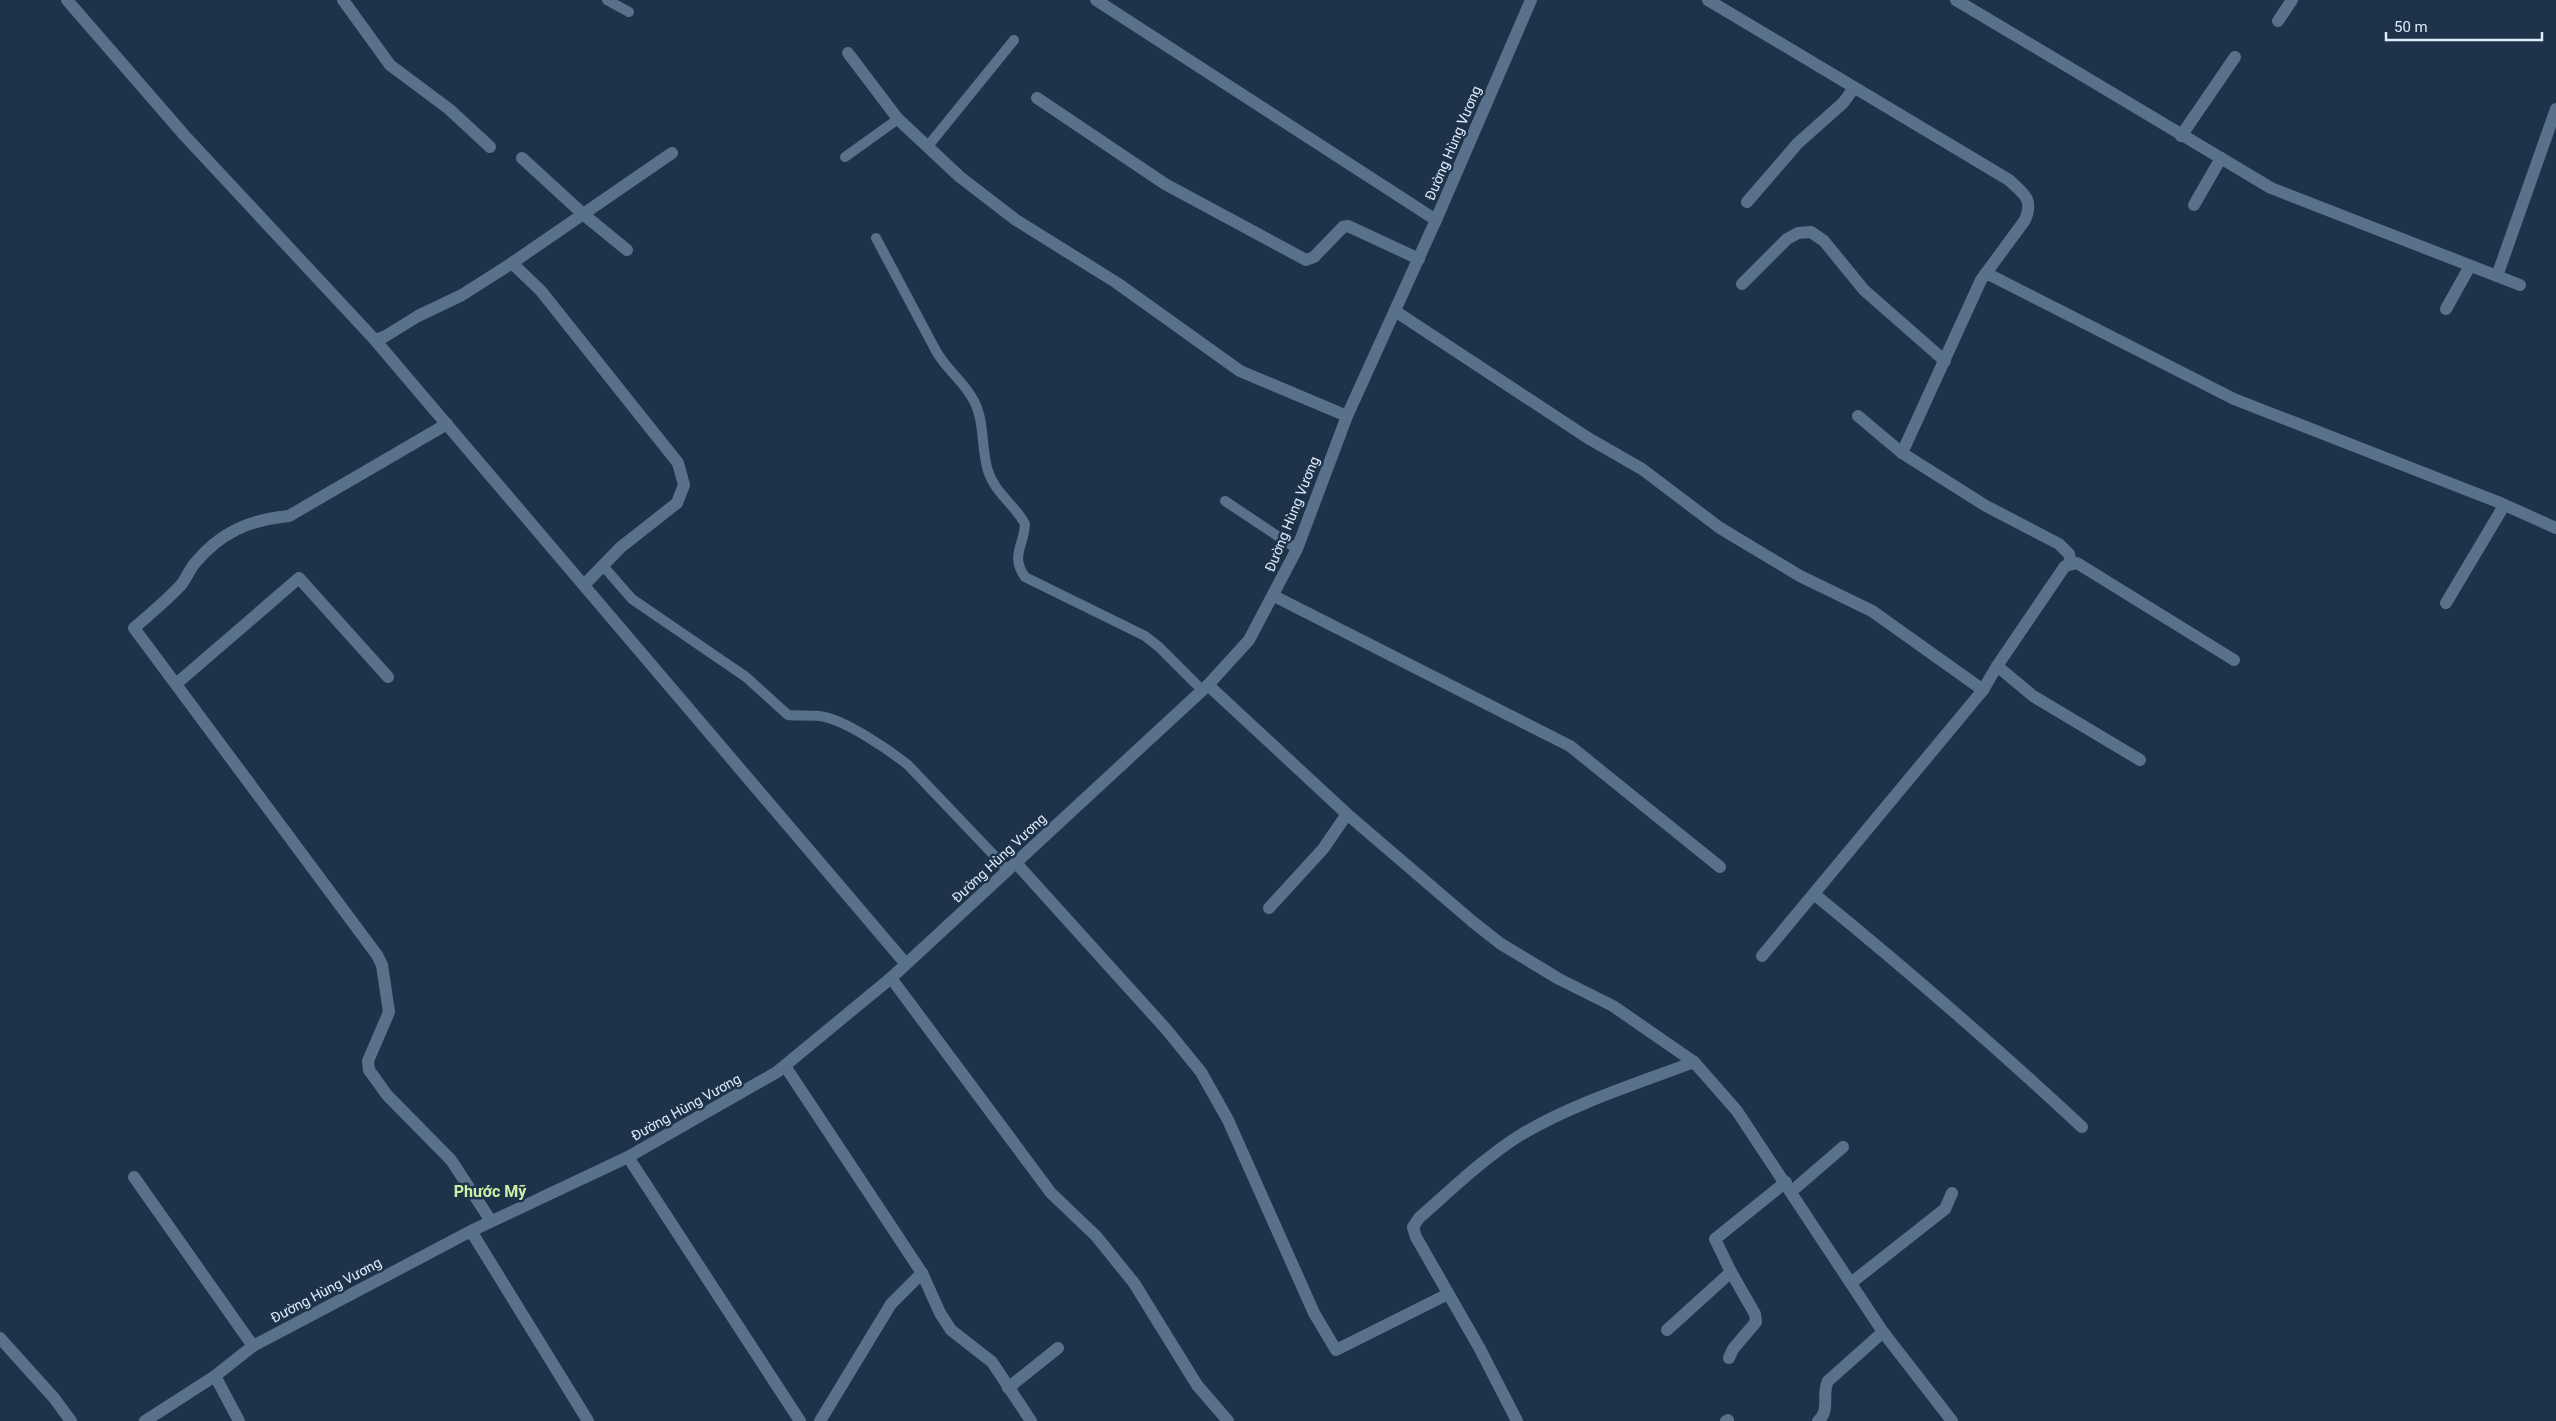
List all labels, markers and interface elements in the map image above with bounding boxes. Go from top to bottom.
scale bar [2386,10,2542,42]
text: 50 m [2394,18,2428,36]
street label: Đường Hùng Vương [1422,83,1484,203]
street label: Đường Hùng Vương [1262,454,1322,574]
street label: Đường Hùng Vương [949,810,1049,906]
street label: Đường Hùng Vương [628,1070,744,1144]
district label: Phước Mỹ [454,1182,527,1201]
street label: Đường Hùng Vương [268,1254,384,1326]

